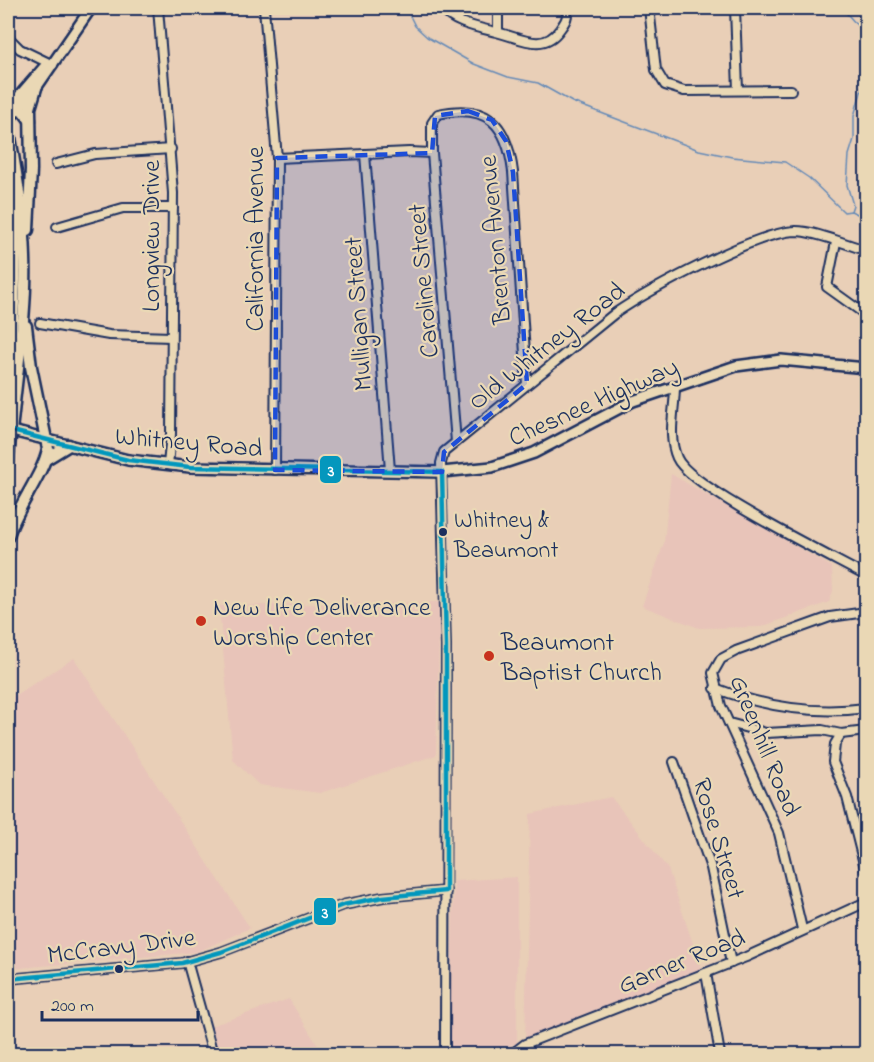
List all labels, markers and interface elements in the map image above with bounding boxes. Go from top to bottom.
street label: California Avenue [238,146,276,332]
street label: Brenton Avenue [471,153,523,327]
street label: Longview Drive [134,160,172,312]
street label: Caroline Street [399,202,451,359]
street label: Mulligan Street [336,235,384,392]
street label: Old Whitney Road [461,274,635,421]
street label: Chesnee Highway [503,349,685,458]
street label: Whitney Road [113,419,264,469]
line badge: 3 [319,455,342,484]
text: 3 [327,460,335,484]
place label: Whitney & Beaumont [453,504,559,569]
marker: Whitney & Beaumont [437,526,449,538]
place label: New Life Deliverance Worship Center [213,590,431,658]
marker: New Life Deliverance Worship Center [194,614,208,628]
place label: Beaumont Baptist Church [500,625,662,693]
marker: Beaumont Baptist Church [482,649,496,663]
street label: Greenhill Road [718,670,809,823]
street label: Rose Street [681,774,754,904]
line badge: 3 [313,897,337,926]
text: 3 [321,902,329,926]
street label: McCravy Drive [45,920,198,976]
street label: Garner Road [613,920,752,1005]
unlabelled marker [113,963,125,975]
scale bar [42,984,198,1022]
text: 200 m [51,994,94,1020]

